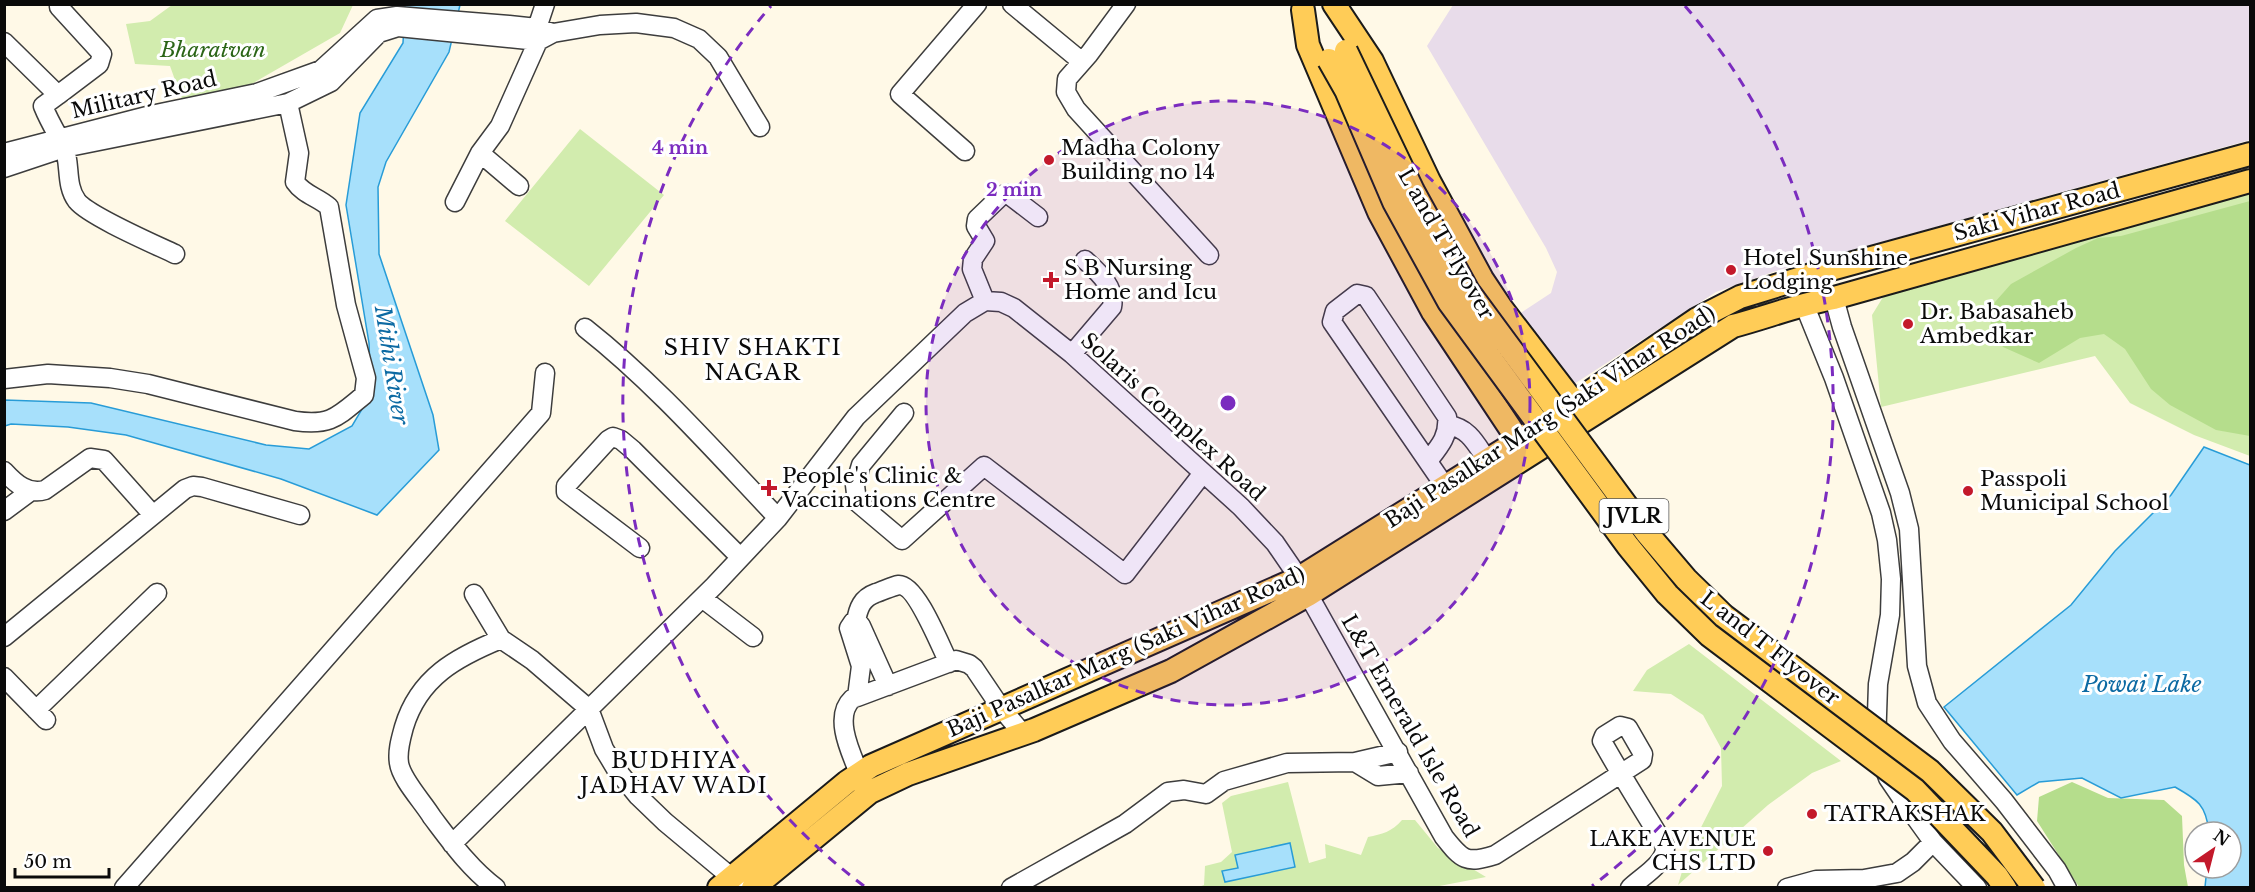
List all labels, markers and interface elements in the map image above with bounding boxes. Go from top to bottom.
park label: Bharatvan [159,37,266,63]
street label: Military Road [69,66,219,124]
place label: Madha Colony Building no 14 [1061,135,1221,185]
text: 4 min [652,137,708,159]
marker: Madha Colony Building no 14 [1042,153,1056,167]
street label: L and T Flyover [1392,164,1500,324]
street label: Saki Vihar Road [1951,177,2123,247]
text: 2 min [986,179,1042,201]
place label: Hotel Sunshine Lodging [1743,245,1908,295]
place label: S B Nursing Home and Icu [1064,255,1217,305]
marker: Hotel Sunshine Lodging [1724,263,1738,277]
marker: S B Nursing Home and Icu [1042,271,1060,289]
place label: Dr. Babasaheb Ambedkar [1919,299,2074,349]
street label: Baji Pasalkar Marg (Saki Vihar Road) [1380,300,1720,534]
water label: Mithi River [369,303,414,427]
marker: Dr. Babasaheb Ambedkar [1901,317,1915,331]
street label: Solaris Complex Road [1075,327,1271,507]
district label: SHIV SHAKTI NAGAR [664,334,842,386]
centre of rings [1218,393,1238,413]
place label: People's Clinic & Vaccinations Centre [781,463,996,513]
place label: Passpoli Municipal School [1980,466,2169,516]
marker: People's Clinic & Vaccinations Centre [760,479,778,497]
marker: Passpoli Municipal School [1961,484,1975,498]
road number: JVLR [1600,499,1668,533]
street label: Baji Pasalkar Marg (Saki Vihar Road) [943,561,1309,743]
street label: L and T Flyover [1695,585,1845,711]
street label: L&T Emerald Isle Road [1336,610,1484,842]
water label: Powai Lake [2081,671,2202,698]
district label: BUDHIYA JADHAV WADI [577,747,768,799]
place label: TATRAKSHAK [1824,801,1986,827]
marker: TATRAKSHAK [1805,807,1819,821]
north arrow [2183,820,2243,880]
text: N [2210,825,2234,850]
place label: LAKE AVENUE CHS LTD [1589,826,1756,876]
scale bar [15,841,110,879]
marker: LAKE AVENUE CHS LTD [1761,844,1775,858]
text: 50 m [24,851,72,873]

